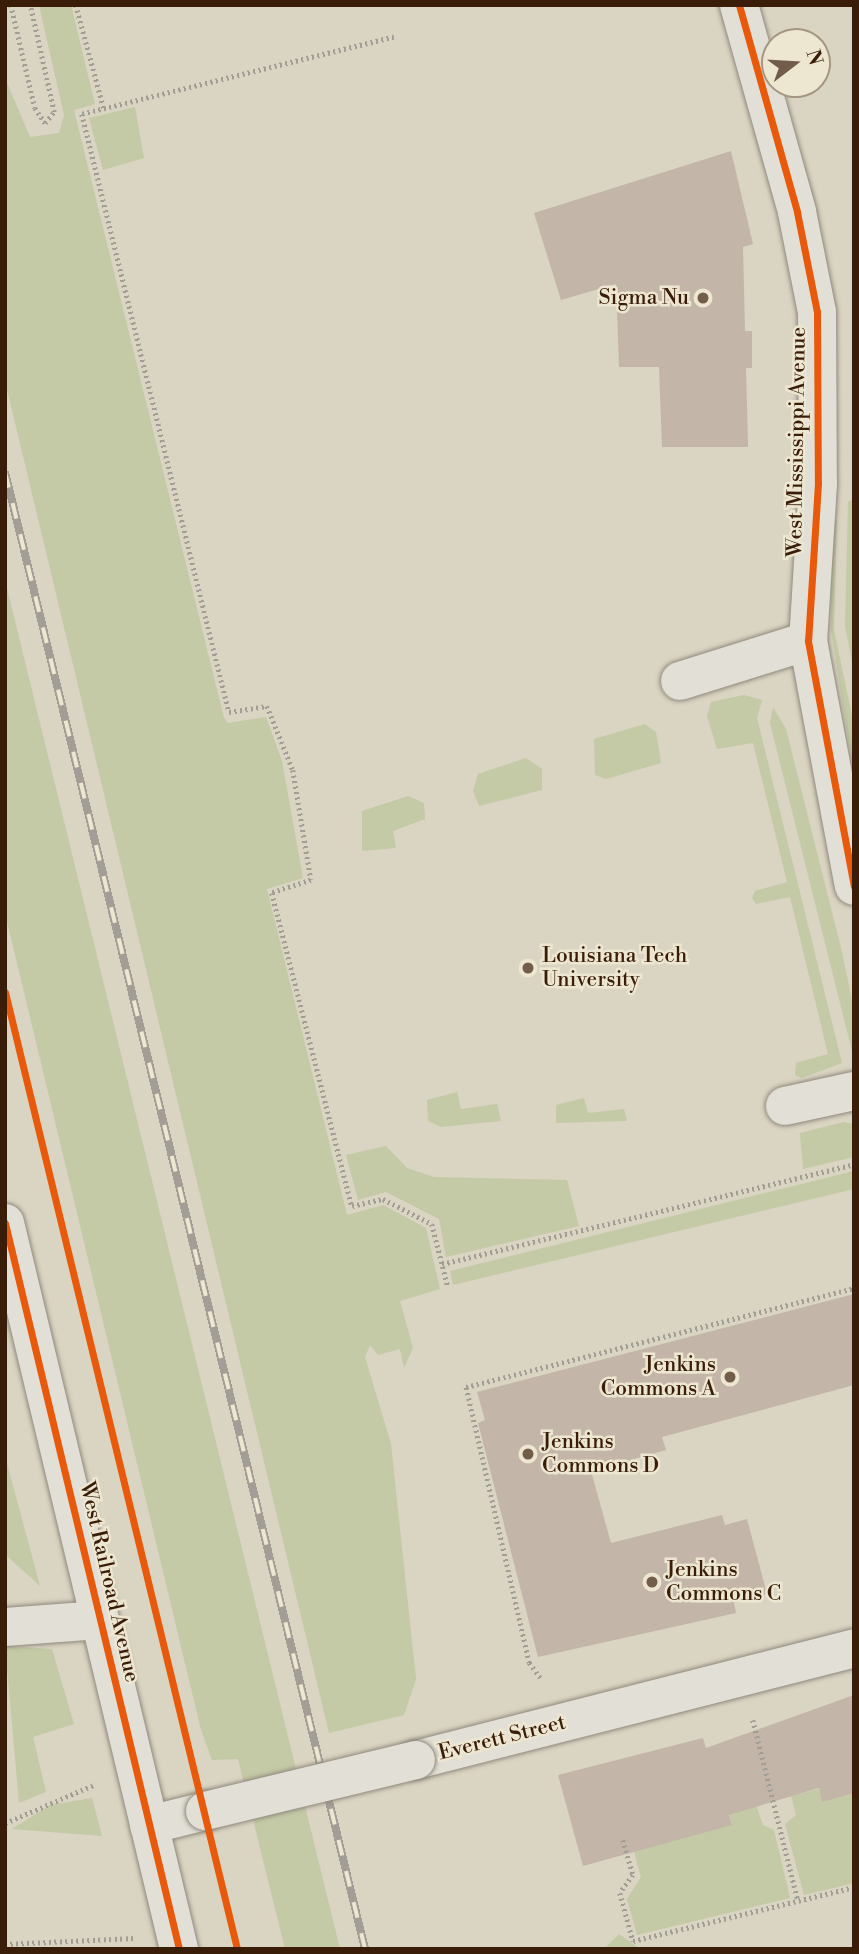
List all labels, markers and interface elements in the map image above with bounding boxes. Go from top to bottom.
north arrow [761,28,831,98]
text: N [800,47,828,68]
place label: Sigma Nu [598,285,689,311]
marker: Sigma Nu [695,290,711,306]
street label: West Mississippi Avenue [782,327,812,557]
place label: Louisiana Tech University [542,943,687,993]
marker: Louisiana Tech University [520,960,536,976]
place label: Jenkins Commons A [601,1352,716,1402]
marker: Jenkins Commons A [722,1369,738,1385]
place label: Jenkins Commons D [542,1429,659,1479]
marker: Jenkins Commons D [520,1446,536,1462]
street label: West Railroad Avenue [74,1479,144,1685]
place label: Jenkins Commons C [666,1557,781,1607]
marker: Jenkins Commons C [644,1574,660,1590]
street label: Everett Street [436,1710,568,1766]

